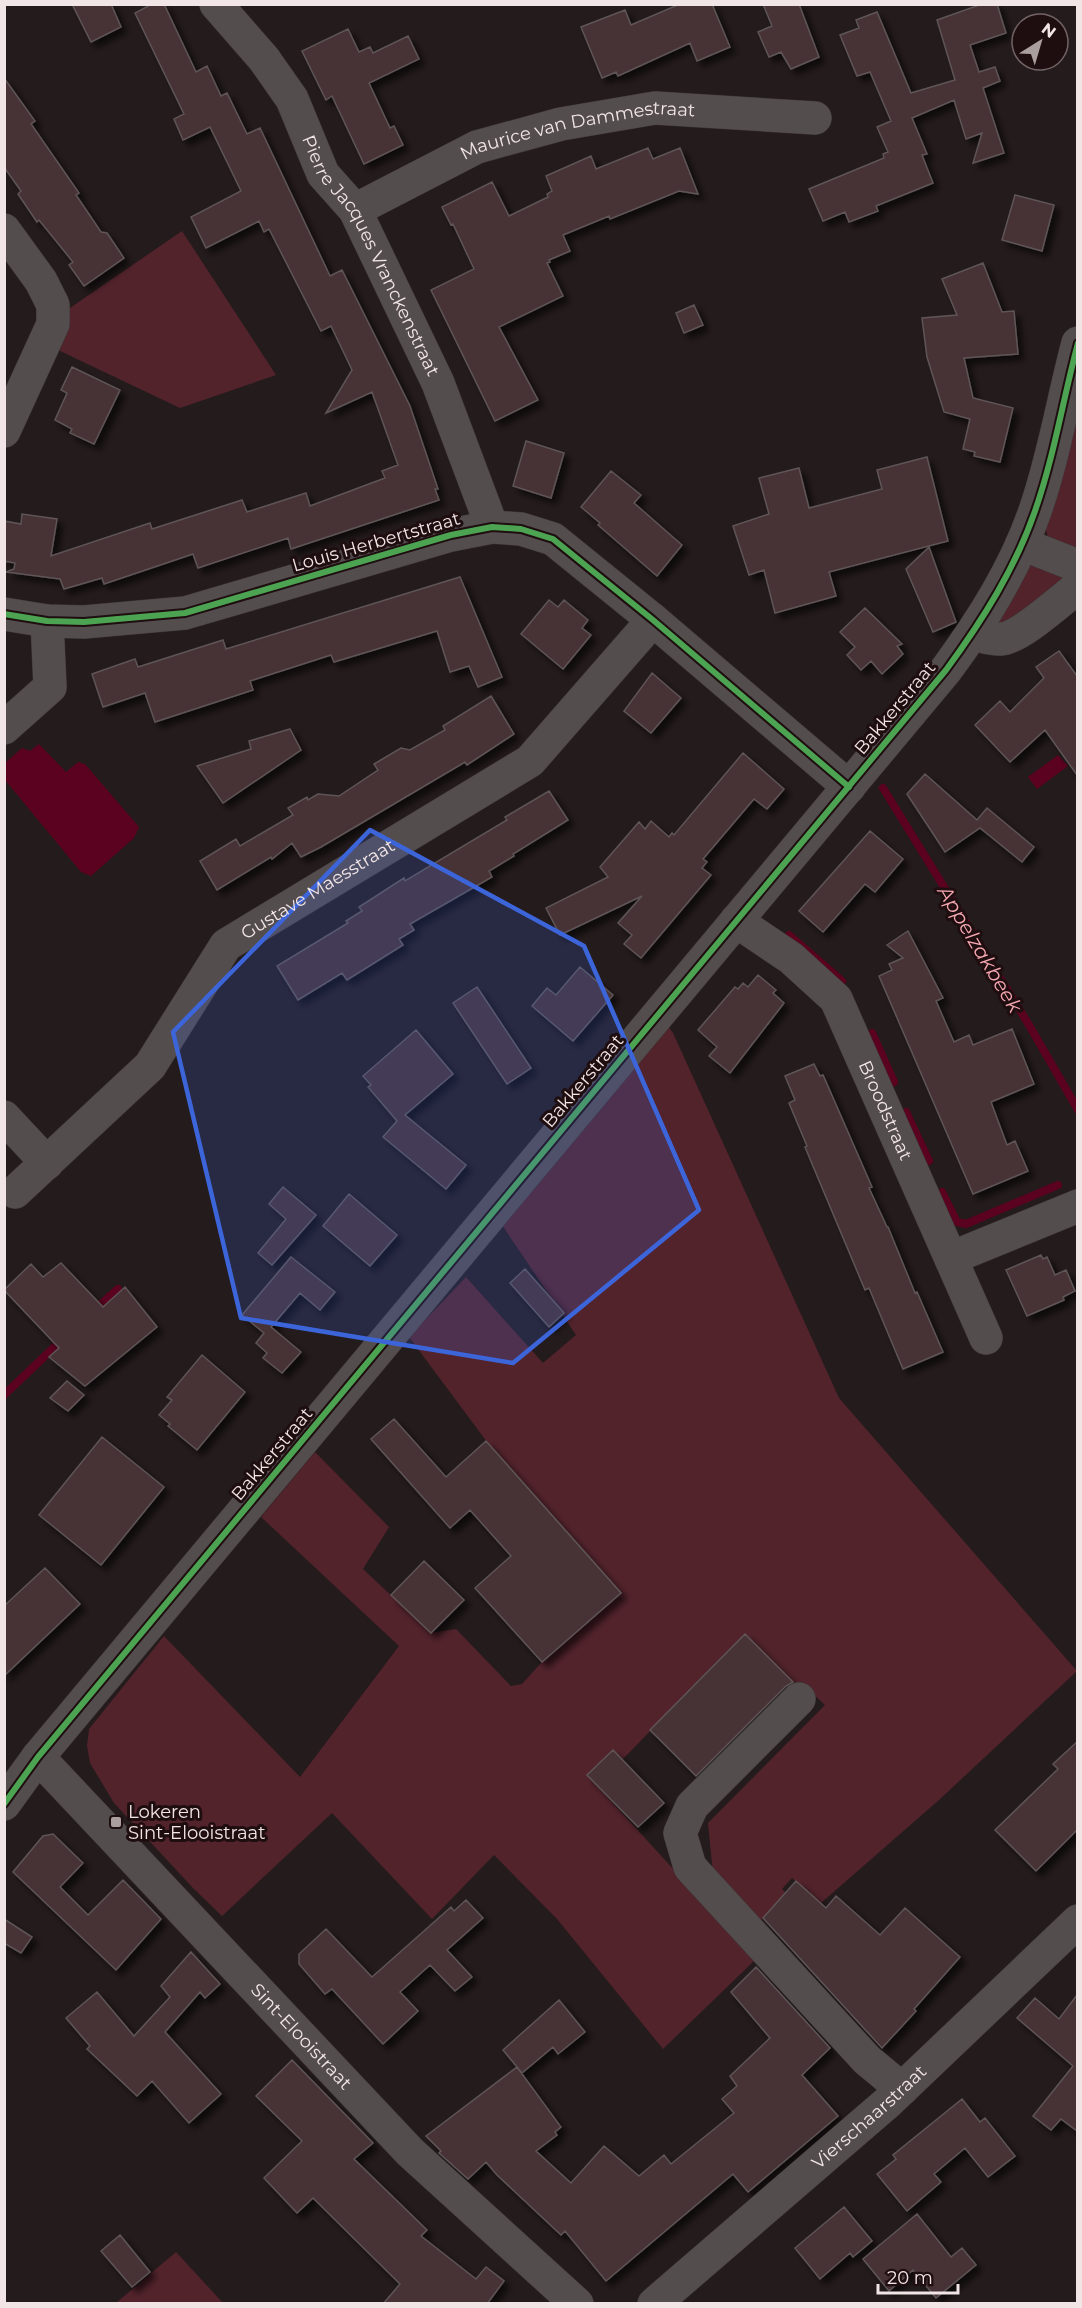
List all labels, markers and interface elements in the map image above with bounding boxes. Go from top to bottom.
north arrow [1010,12,1070,72]
text: N [1038,19,1060,42]
street label: Maurice van Dammestraat [457,97,696,165]
street label: Pierre Jacques Vranckenstraat [297,132,444,380]
street label: Louis Herbertstraat [289,507,463,577]
street label: Bakkerstraat [850,657,940,759]
street label: Gustave Maesstraat [237,834,399,944]
water label: Appelzakbeek [932,880,1028,1018]
street label: Bakkerstraat [538,1030,628,1132]
street label: Broodstraat [854,1057,917,1164]
street label: Bakkerstraat [227,1403,317,1505]
place label: Lokeren Sint-Elooistraat [128,1801,266,1844]
marker: Lokeren Sint-Elooistraat [109,1815,123,1829]
street label: Sint-Elooistraat [246,1979,356,2094]
street label: Vierschaarstraat [807,2060,931,2174]
scale bar [878,2257,958,2295]
text: 20 m [887,2267,933,2289]

